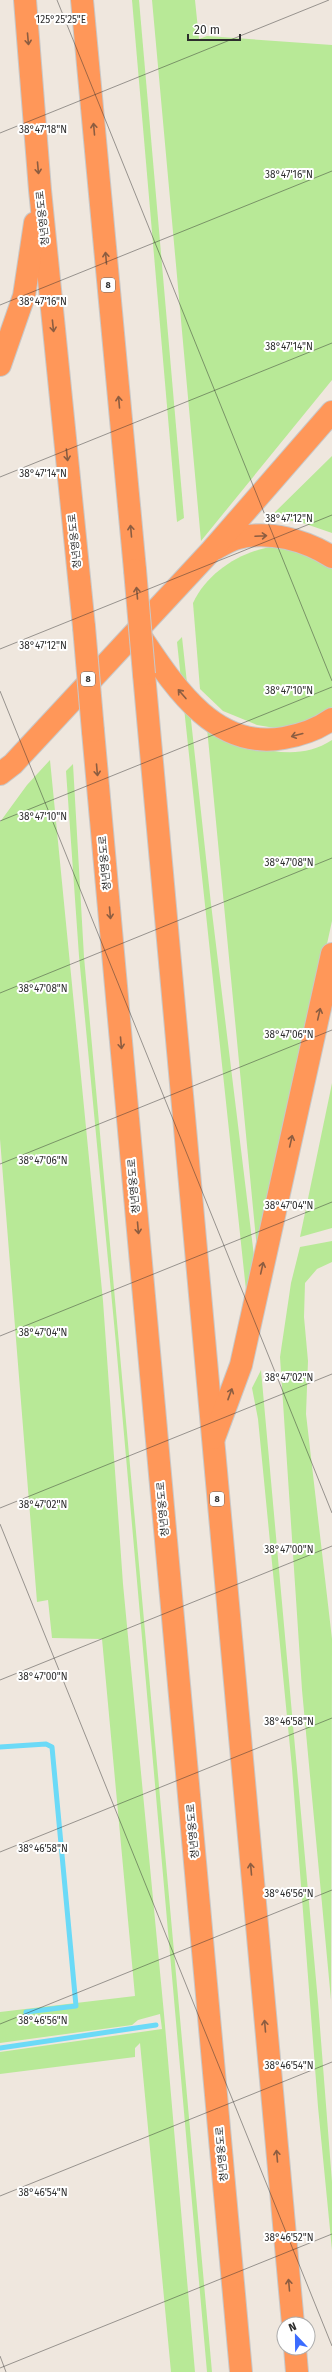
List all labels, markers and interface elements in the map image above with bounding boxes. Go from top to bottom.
text: 125°25'25"E [36,14,86,26]
scale bar [188,16,240,42]
text: 20 m [194,23,220,37]
one-way arrow [24,32,31,45]
one-way arrow [90,123,97,136]
text: 38°47'18"N [19,124,67,136]
one-way arrow [35,161,42,174]
text: 38°47'16"N [265,169,313,181]
street label: 청년영웅도로 [34,190,52,246]
one-way arrow [102,252,109,265]
road number: 8 [101,278,115,292]
text: 38°47'16"N [19,296,67,308]
one-way arrow [50,319,57,332]
text: 38°47'14"N [265,341,313,353]
one-way arrow [115,396,123,409]
one-way arrow [63,448,70,461]
text: 38°47'14"N [19,468,67,480]
street label: 청년영웅도로 [66,513,84,569]
text: 38°47'12"N [265,513,313,525]
one-way arrow [127,525,135,538]
one-way arrow [254,532,267,540]
one-way arrow [133,587,140,600]
text: 38°47'12"N [19,640,67,652]
road number: 8 [81,672,95,686]
text: 38°47'10"N [265,685,313,697]
one-way arrow [178,689,187,700]
one-way arrow [291,732,304,739]
one-way arrow [93,763,100,776]
text: 38°47'10"N [19,811,67,823]
street label: 청년영웅도로 [97,835,113,891]
text: 38°47'08"N [264,857,314,869]
one-way arrow [106,906,113,919]
text: 38°47'08"N [18,983,68,995]
one-way arrow [315,1008,323,1021]
text: 38°47'06"N [265,1029,313,1041]
one-way arrow [118,1036,125,1049]
one-way arrow [287,1135,295,1148]
text: 38°47'06"N [19,1155,67,1167]
street label: 청년영웅도로 [126,1158,142,1214]
text: 38°47'04"N [265,1200,313,1212]
one-way arrow [134,1221,142,1234]
one-way arrow [259,1262,267,1275]
text: 38°47'04"N [19,1327,67,1339]
text: 38°47'02"N [265,1372,313,1384]
one-way arrow [227,1388,235,1400]
street label: 청년영웅도로 [155,1481,171,1537]
road number: 8 [210,1492,224,1506]
text: 38°47'02"N [19,1499,67,1511]
text: 38°47'00"N [264,1544,314,1556]
text: 38°47'00"N [18,1671,68,1683]
text: 38°46'58"N [264,1716,314,1728]
street label: 청년영웅도로 [185,1803,201,1859]
text: 38°46'58"N [18,1843,68,1855]
one-way arrow [247,1863,255,1876]
text: 38°46'56"N [264,1888,314,1900]
text: 38°46'56"N [18,2015,68,2027]
one-way arrow [262,2020,269,2033]
text: 38°46'54"N [264,2060,314,2072]
street label: 청년영웅도로 [214,2126,230,2182]
one-way arrow [274,2150,281,2163]
text: 38°46'54"N [18,2187,68,2199]
text: 38°46'52"N [264,2232,314,2244]
one-way arrow [285,2279,293,2292]
north arrow [276,2316,316,2356]
text: N [287,2320,298,2335]

